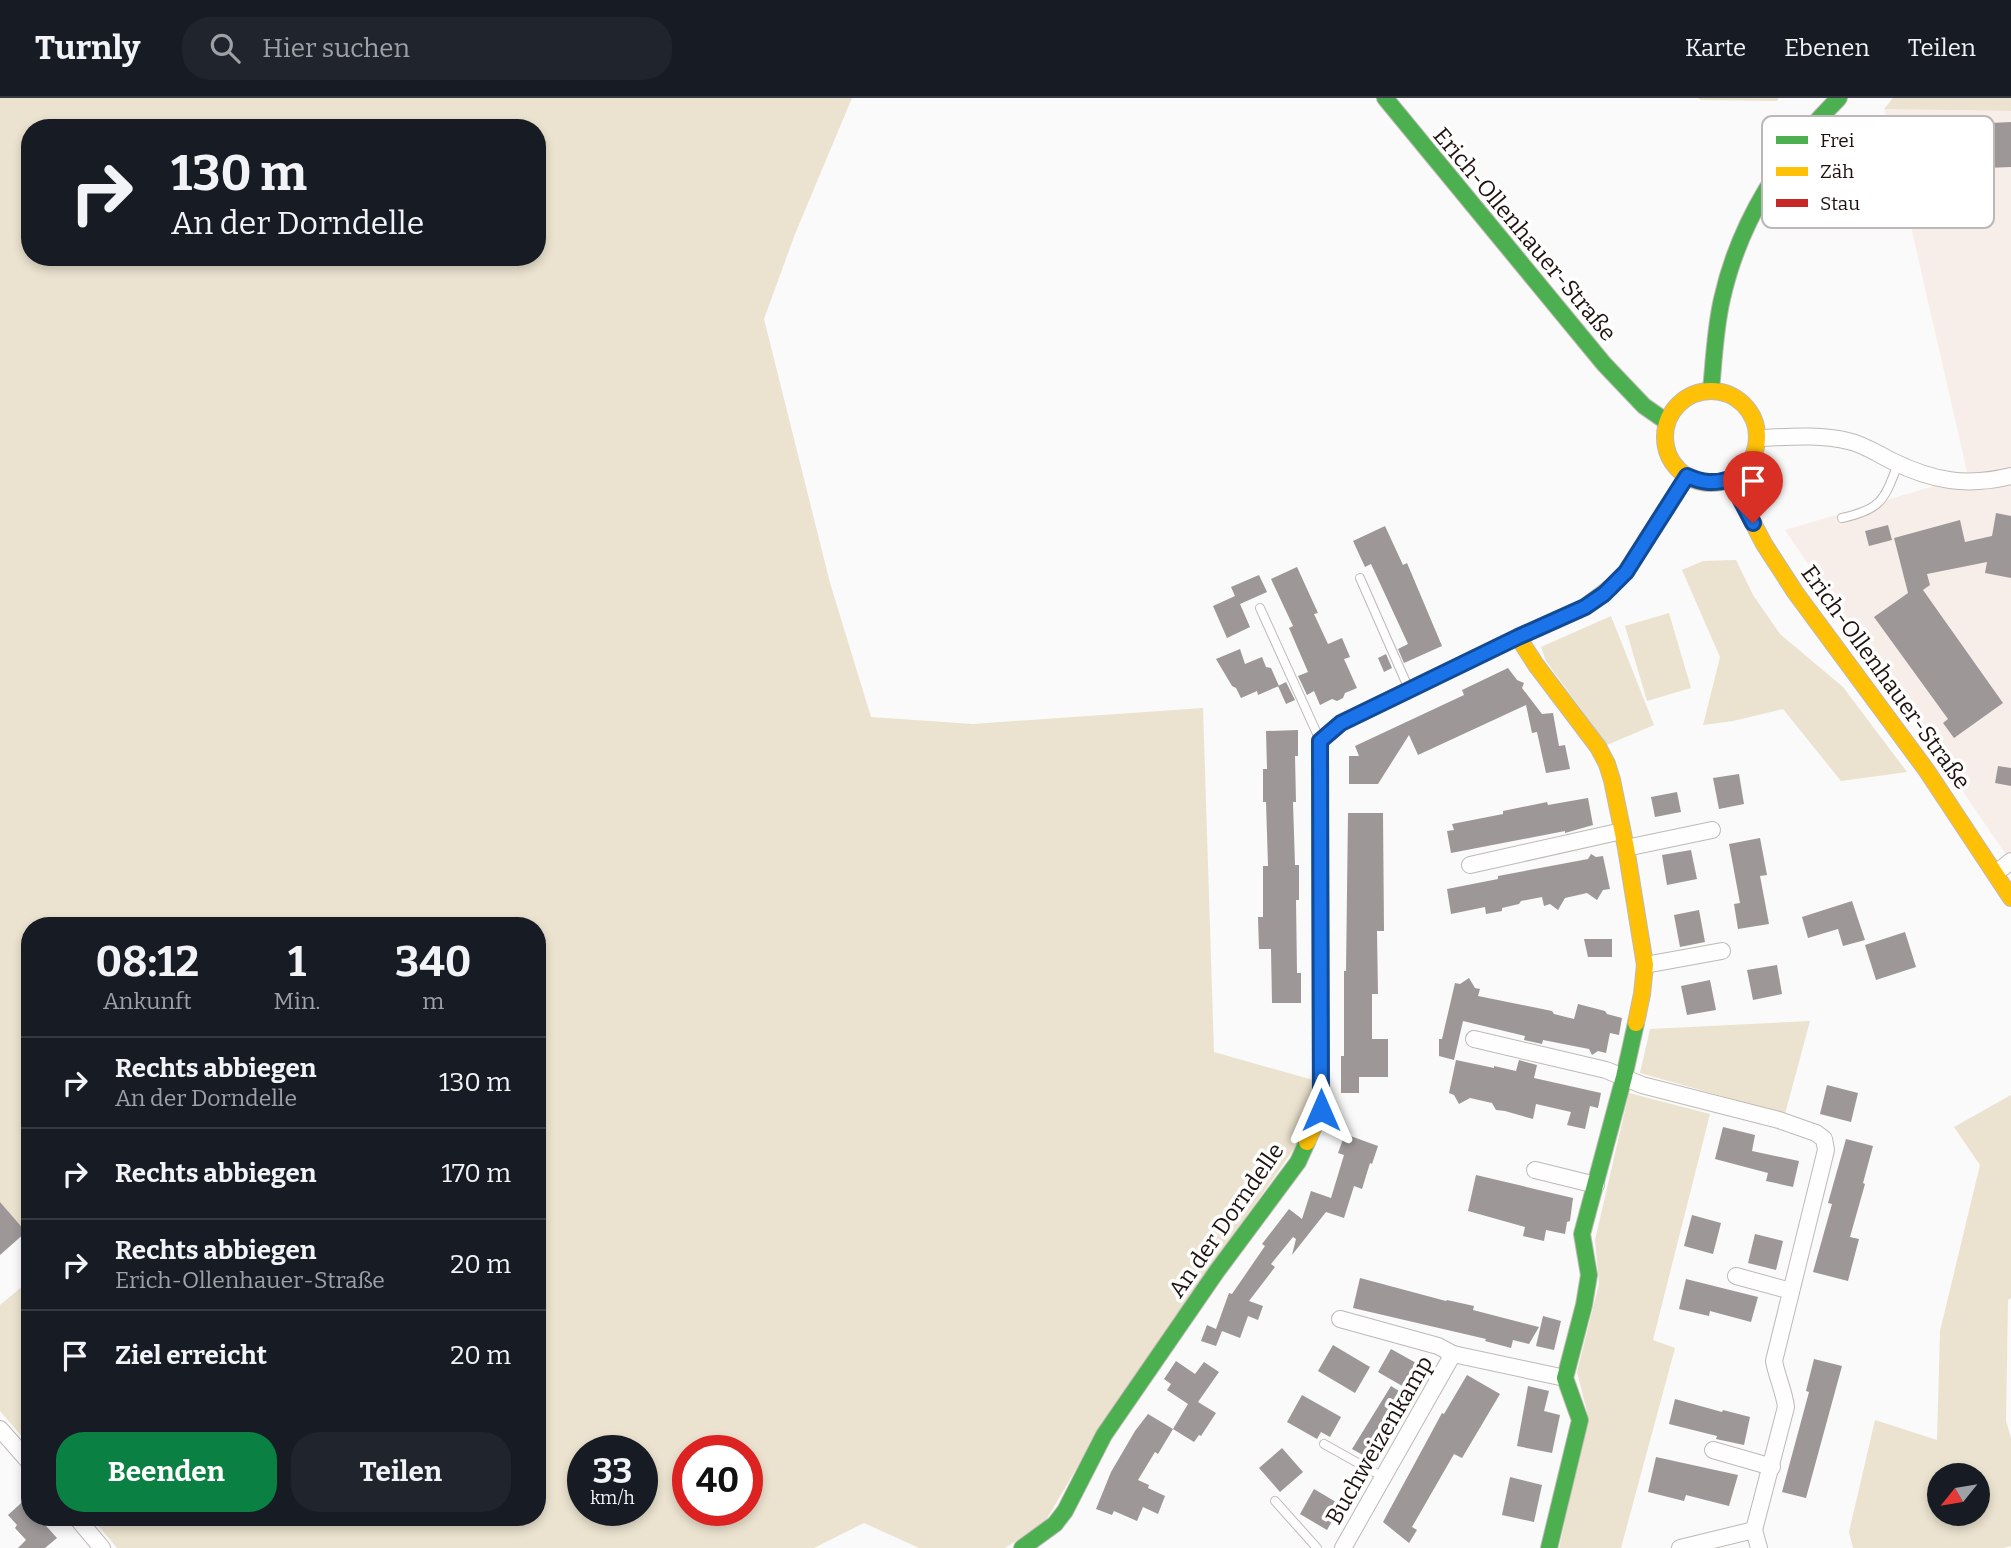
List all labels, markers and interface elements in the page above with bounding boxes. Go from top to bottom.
search box [182,17,672,80]
text: Turnly [35,28,140,68]
icon: search [206,29,244,67]
text: Hier suchen [262,33,410,64]
text: Karte [1685,34,1746,62]
text: Ebenen [1784,34,1870,62]
text: Teilen [1908,34,1976,62]
legend [1762,116,1994,228]
street label: Erich-Ollenhauer-Straße [1428,122,1622,346]
text: Frei [1820,129,1855,152]
text: 130 m [171,144,307,203]
icon: right [56,147,147,238]
text: Zäh [1820,160,1854,183]
text: Stau [1820,192,1860,215]
text: An der Dorndelle [171,204,424,242]
pin [1723,451,1783,523]
icon: arrive [1734,462,1772,500]
street label: Erich-Ollenhauer-Straße [1795,560,1977,794]
text: 08:12 [96,937,199,987]
text: 1 [288,937,306,987]
text: 340 [395,937,471,987]
text: Ankunft [103,987,192,1015]
text: Min. [274,987,320,1015]
text: m [422,987,444,1015]
text: Rechts abbiegen [115,1053,317,1084]
icon: right [56,1064,94,1102]
text: 130 m [439,1067,511,1098]
position arrow [1284,1073,1358,1147]
text: An der Dorndelle [115,1084,297,1112]
street label: An der Dorndelle [1162,1137,1290,1303]
icon: right [56,1155,94,1193]
text: Rechts abbiegen [115,1158,317,1189]
text: 170 m [441,1158,511,1189]
text: Rechts abbiegen [115,1235,317,1266]
icon: right [56,1246,94,1284]
text: 20 m [450,1249,511,1280]
text: Erich-Ollenhauer-Straße [115,1266,385,1294]
icon: arrive [56,1337,94,1375]
text: Ziel erreicht [115,1340,267,1371]
text: 20 m [450,1340,511,1371]
street label: Buchweizenkamp [1319,1351,1439,1529]
button: Beenden [56,1432,277,1512]
button: Teilen [291,1432,511,1512]
speed limit sign: 40 [672,1435,763,1526]
text: 33 [593,1450,632,1492]
north arrow [1927,1463,1990,1526]
map controls [1927,1463,1990,1526]
text: km/h [590,1487,635,1509]

